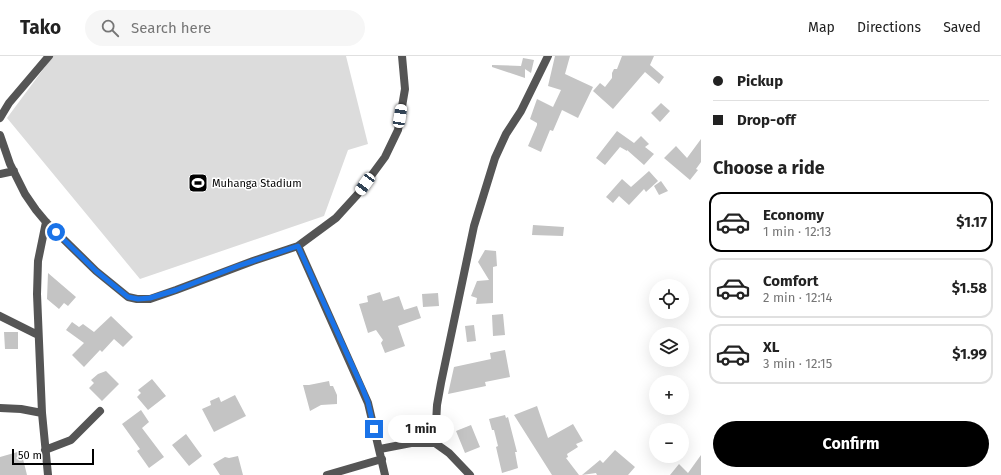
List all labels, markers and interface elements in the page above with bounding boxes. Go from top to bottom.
search box [85,10,365,46]
text: Tako [20,16,61,39]
icon: search [99,17,121,39]
text: Search here [131,19,211,37]
text: Map [808,19,835,36]
text: Directions [857,19,921,36]
text: Saved [943,19,981,36]
text: Pickup [737,72,783,90]
car [392,103,408,129]
text: Drop-off [737,111,796,129]
text: Choose a ride [713,157,825,179]
car [353,171,377,197]
sports icon: Muhanga Stadium [187,172,209,194]
place label: Muhanga Stadium [212,177,302,190]
icon: car [715,204,751,240]
text: Economy [763,206,824,224]
text: $1.17 [956,213,987,231]
route start [47,223,65,241]
text: 1 min · 12:13 [763,224,831,239]
icon: car [715,270,751,306]
text: Comfort [763,272,819,290]
map controls [649,279,689,463]
button: locate [649,279,689,319]
text: $1.58 [952,279,987,297]
text: 2 min · 12:14 [763,290,833,305]
button: layers [649,327,689,367]
icon: car [715,336,751,372]
text: XL [763,338,779,356]
text: $1.99 [952,345,987,363]
text: 3 min · 12:15 [763,356,832,371]
button: + [649,375,689,415]
callout: 1 min [388,415,454,443]
route end [365,420,383,438]
text: 1 min [405,421,437,436]
button: Confirm [713,421,989,467]
button: − [649,423,689,463]
scale bar [12,447,94,466]
text: 50 m [18,449,42,462]

